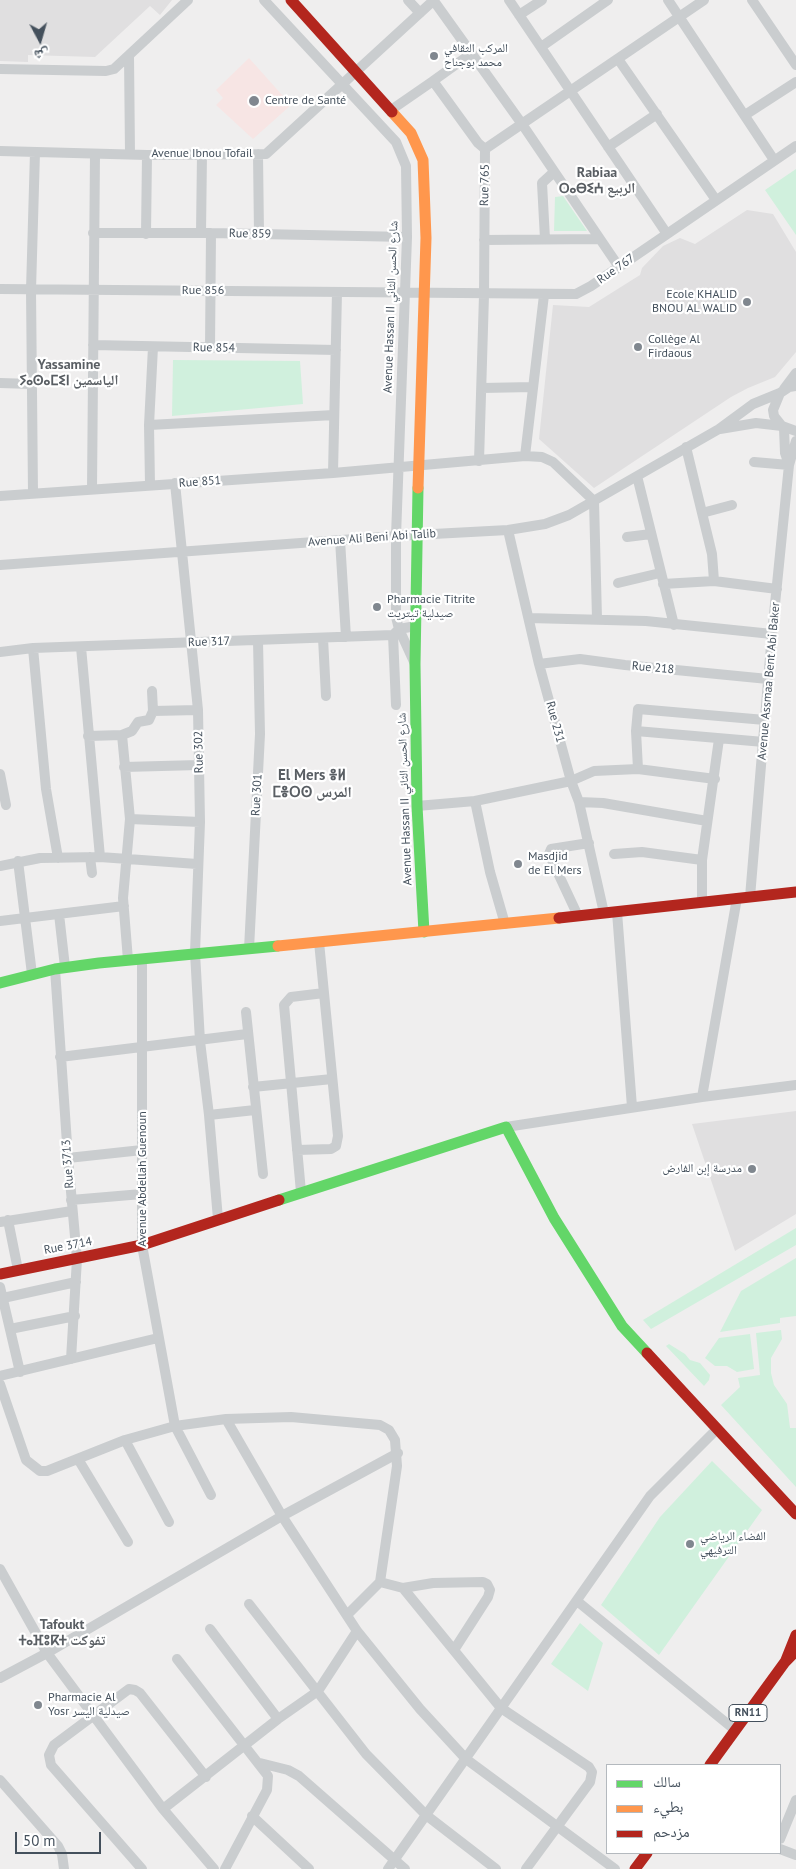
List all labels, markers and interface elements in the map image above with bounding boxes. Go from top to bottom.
north arrow [15,15,65,65]
place label: المركب الثقافي محمد بوجناح [444,42,508,70]
text: ش [33,45,50,65]
marker: المركب الثقافي محمد بوجناح [428,50,440,62]
marker: Centre de Santé [247,94,261,108]
place label: Centre de Santé [265,94,346,108]
street label: Avenue Ibnou Tofail [151,147,253,161]
street label: Rue 765 [477,164,493,206]
district label: Rabiaa ⵔⴰⴱⵉⵄ الربيع [559,165,635,198]
street label: Avenue Hassan II شارع الحسن الثاني [381,221,401,393]
street label: Rue 859 [229,226,271,242]
street label: Rue 767 [595,251,637,287]
street label: Rue 856 [182,284,224,298]
place label: Ecole KHALID BNOU AL WALID [652,288,737,316]
marker: Ecole KHALID BNOU AL WALID [741,296,753,308]
place label: Collège Al Firdaous [648,333,700,361]
street label: Rue 854 [193,340,235,356]
marker: Collège Al Firdaous [632,341,644,353]
district label: Yassamine ⵢⴰⵙⴰⵎⵉⵏ الياسمين [20,357,118,390]
street label: Rue 851 [178,473,222,491]
street label: Avenue Ali Beni Abi Talib [308,526,436,550]
place label: Pharmacie Titrite صيدلية تيتريت [387,593,475,621]
marker: Pharmacie Titrite صيدلية تيتريت [371,601,383,613]
street label: Avenue Assmaa Bent Abi Baker [755,602,783,760]
street label: Rue 317 [188,634,230,650]
street label: Rue 218 [631,659,675,677]
street label: Rue 231 [543,700,567,744]
street label: Avenue Hassan II شارع الحسن الثاني [395,713,415,885]
street label: Rue 302 [191,731,207,773]
district label: El Mers ⴻⵍ ⵎⴻⵔⵙ المرس [272,767,352,802]
street label: Rue 301 [249,773,265,817]
place label: Masdjid de El Mers [528,850,582,878]
marker: Masdjid de El Mers [512,858,524,870]
street label: Avenue Abdellah Guenoun [136,1111,150,1247]
street label: Rue 3713 [59,1139,77,1189]
place label: مدرسة إبن الفارض [662,1162,742,1176]
marker: مدرسة إبن الفارض [746,1163,758,1175]
street label: Rue 3714 [43,1234,93,1258]
place label: الفضاء الرياضي الترفيهي [700,1530,766,1558]
marker: الفضاء الرياضي الترفيهي [684,1538,696,1550]
district label: Tafoukt ⵜⴰⴼⵓⴽⵜ تفوكت [19,1617,105,1650]
place label: Pharmacie Al Yosr صيدلية اليسر [48,1691,130,1719]
marker: Pharmacie Al Yosr صيدلية اليسر [32,1699,44,1711]
road number: RN11 [729,1705,767,1722]
legend [606,1764,781,1854]
text: سالك [653,1772,681,1791]
text: بطيء [653,1797,683,1816]
scale bar [18,1822,104,1854]
text: مزدحم [653,1822,690,1841]
text: 50 m [23,1831,56,1850]

